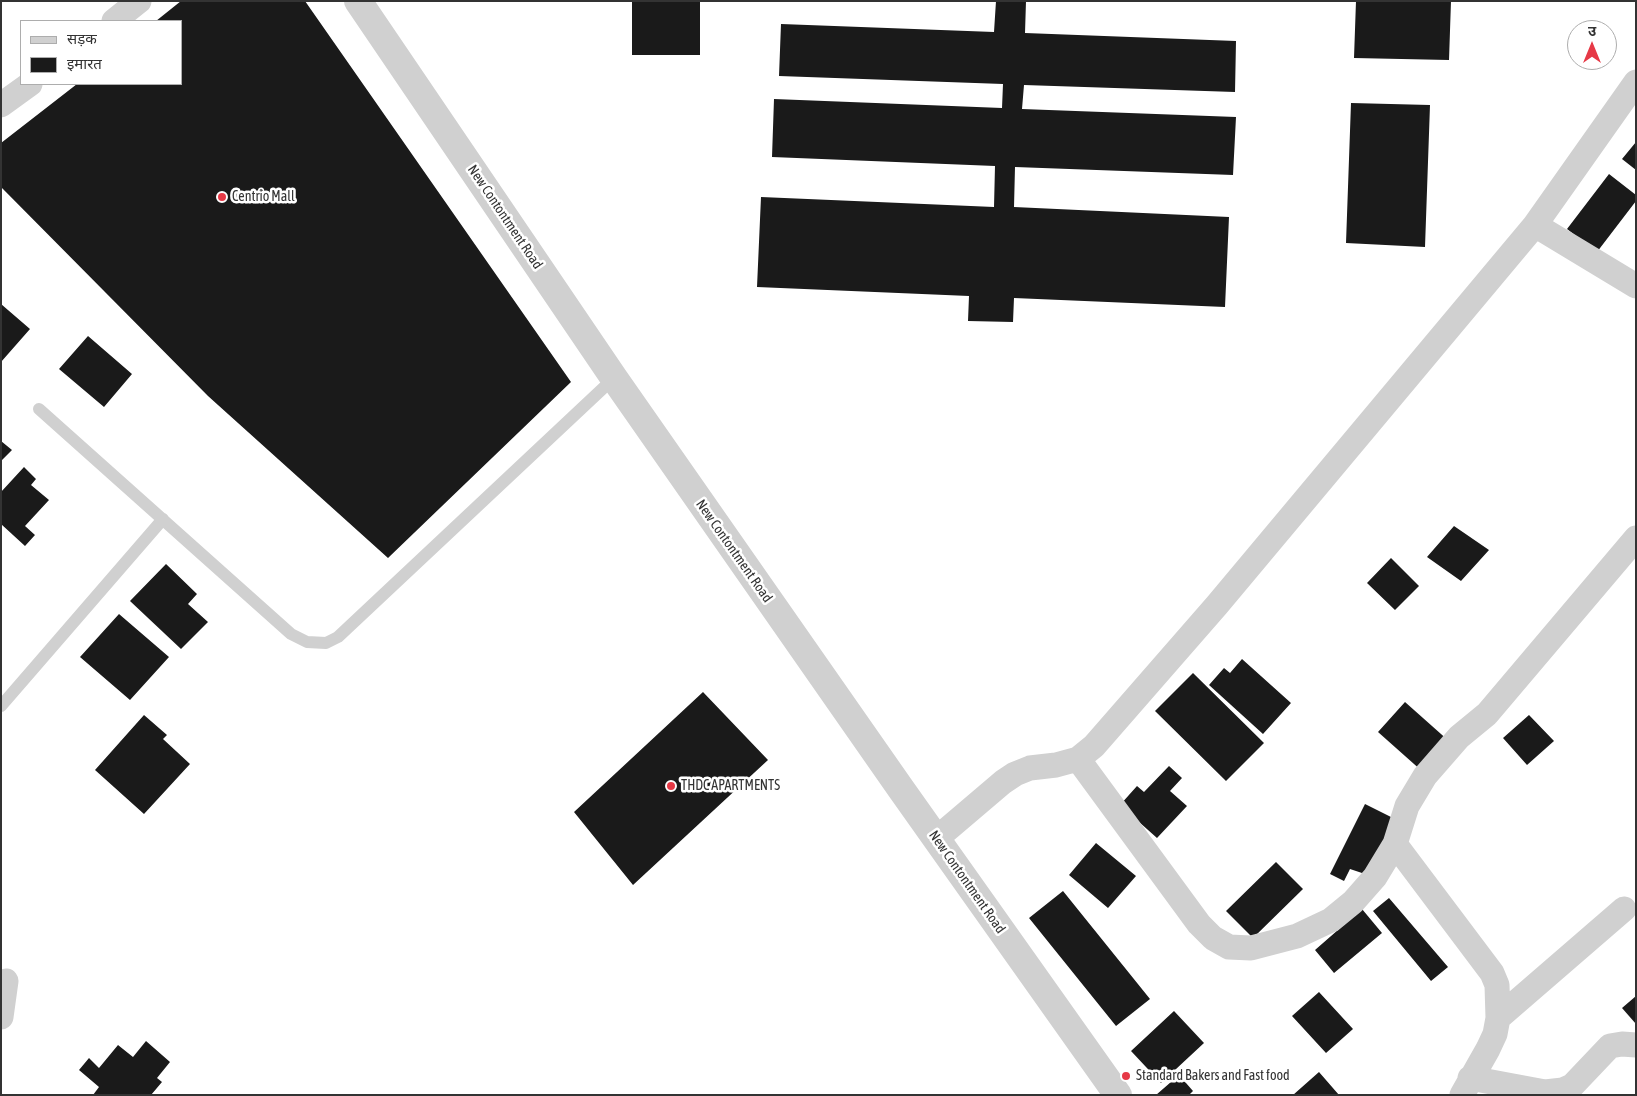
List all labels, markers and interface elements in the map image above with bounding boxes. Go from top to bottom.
legend [20,20,182,85]
north arrow [1567,20,1617,70]
text: उ [1588,23,1596,39]
text: सड़क [67,30,97,47]
text: इमारत [67,55,102,72]
street label: New Contontment Road [464,162,546,272]
place label: Centrio Mall [232,189,295,205]
marker: Centrio Mall [216,191,228,203]
street label: New Contontment Road [692,496,776,606]
place label: THDC APARTMENTS [681,778,780,794]
marker: THDC APARTMENTS [665,780,677,792]
street label: New Contontment Road [925,827,1009,937]
place label: Standard Bakers and Fast food [1136,1068,1290,1084]
marker: Standard Bakers and Fast food [1120,1070,1132,1082]

